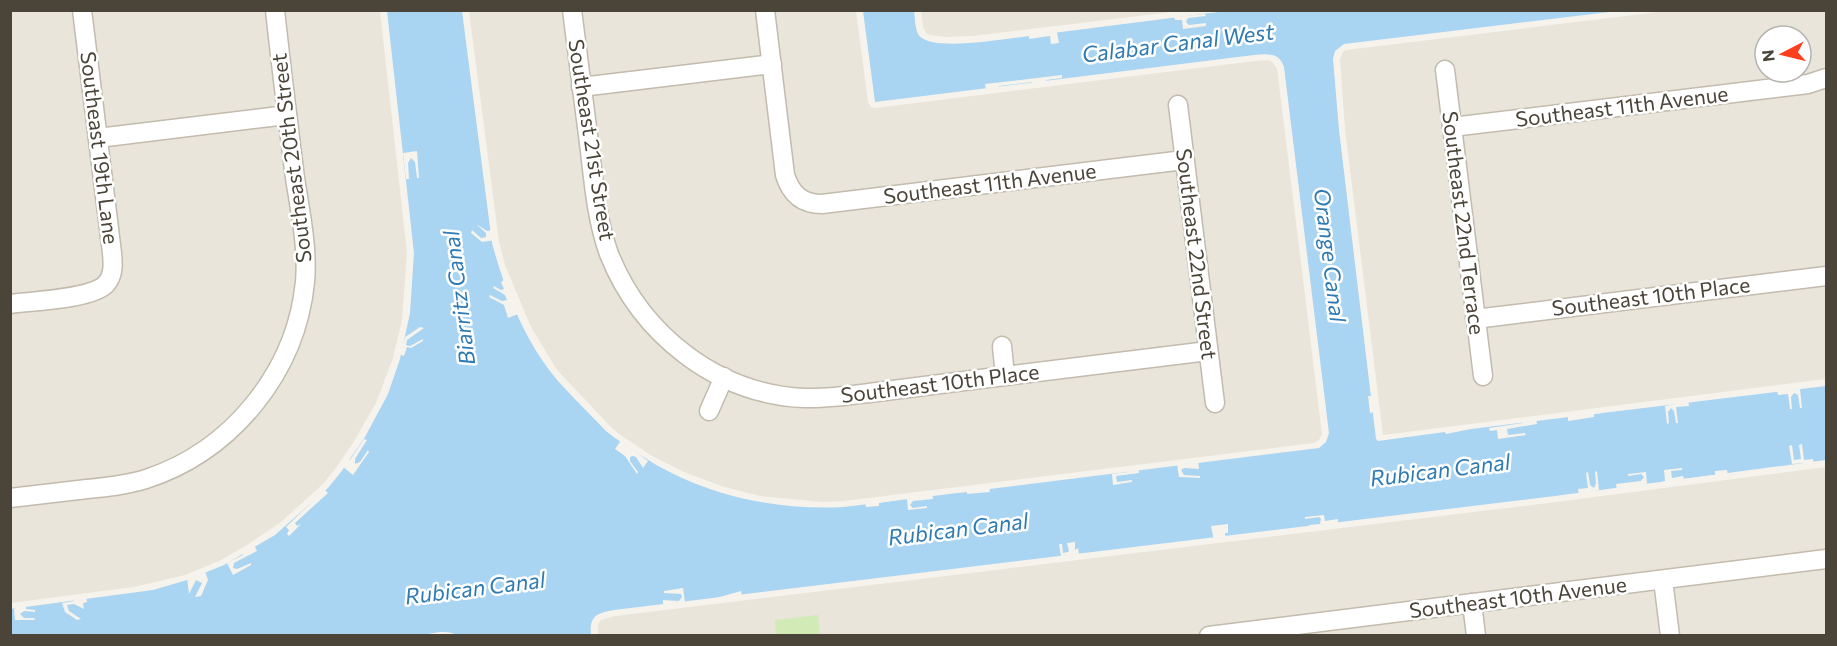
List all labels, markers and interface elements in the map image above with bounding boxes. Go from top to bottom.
water label: Calabar Canal West [1080,17,1277,68]
north arrow [1753,24,1813,84]
street label: Southeast 21st Street [564,37,621,242]
text: N [1757,49,1778,63]
street label: Southeast 19th Lane [76,50,125,246]
street label: Southeast 20th Street [265,52,316,264]
street label: Southeast 11th Avenue [1514,80,1730,131]
street label: Southeast 22nd Terrace [1438,110,1491,336]
street label: Southeast 22nd Street [1172,147,1223,361]
street label: Southeast 11th Avenue [882,157,1098,208]
water label: Orange Canal [1309,187,1352,324]
water label: Biarritz Canal [437,229,480,367]
street label: Southeast 10th Place [1550,271,1751,320]
street label: Southeast 10th Place [839,358,1040,407]
water label: Rubican Canal [1368,447,1512,491]
water label: Rubican Canal [886,506,1030,550]
water label: Rubican Canal [403,565,547,609]
street label: Southeast 10th Avenue [1408,571,1628,622]

